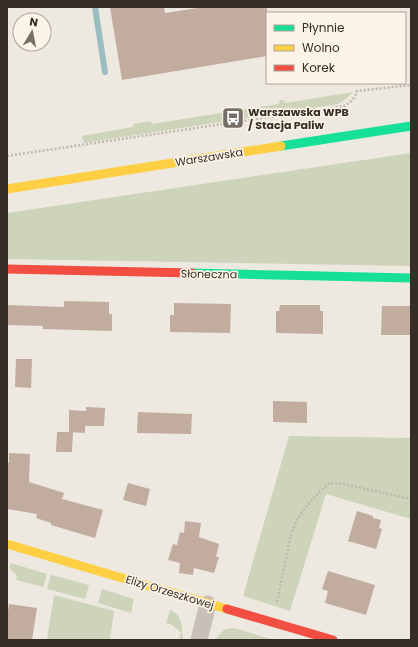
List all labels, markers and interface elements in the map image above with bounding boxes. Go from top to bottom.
north arrow [12,12,52,52]
legend [266,12,406,84]
text: N [28,14,39,31]
text: Płynnie [302,19,344,36]
text: Wolno [302,39,340,56]
text: Korek [302,59,336,76]
place label: Warszawska WPB / Stacja Paliw [248,104,349,133]
bus stop icon: Warszawska WPB / Stacja Paliw [220,105,246,131]
street label: Warszawska [174,144,244,170]
street label: Słoneczna [181,266,237,282]
street label: Elizy Orzeszkowej [124,571,216,613]

